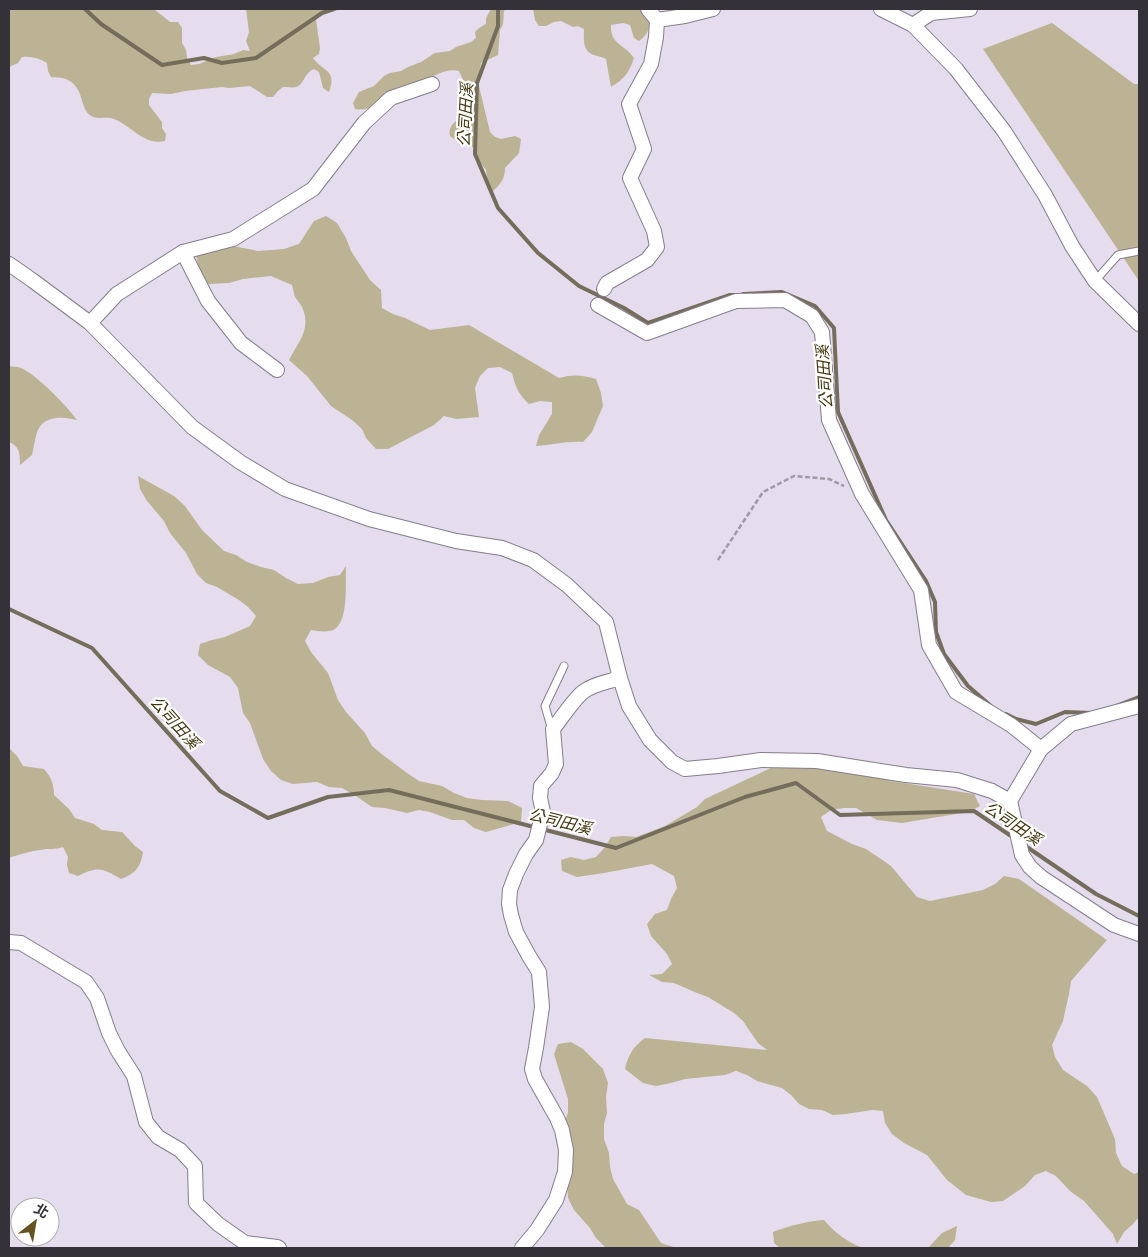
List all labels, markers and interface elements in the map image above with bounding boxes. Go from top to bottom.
water label: 公司田溪 [454,81,477,147]
water label: 公司田溪 [813,342,836,410]
water label: 公司田溪 [146,692,204,754]
water label: 公司田溪 [981,798,1046,850]
water label: 公司田溪 [527,805,595,839]
north arrow [10,1197,60,1247]
text: 北 [32,1200,52,1221]

